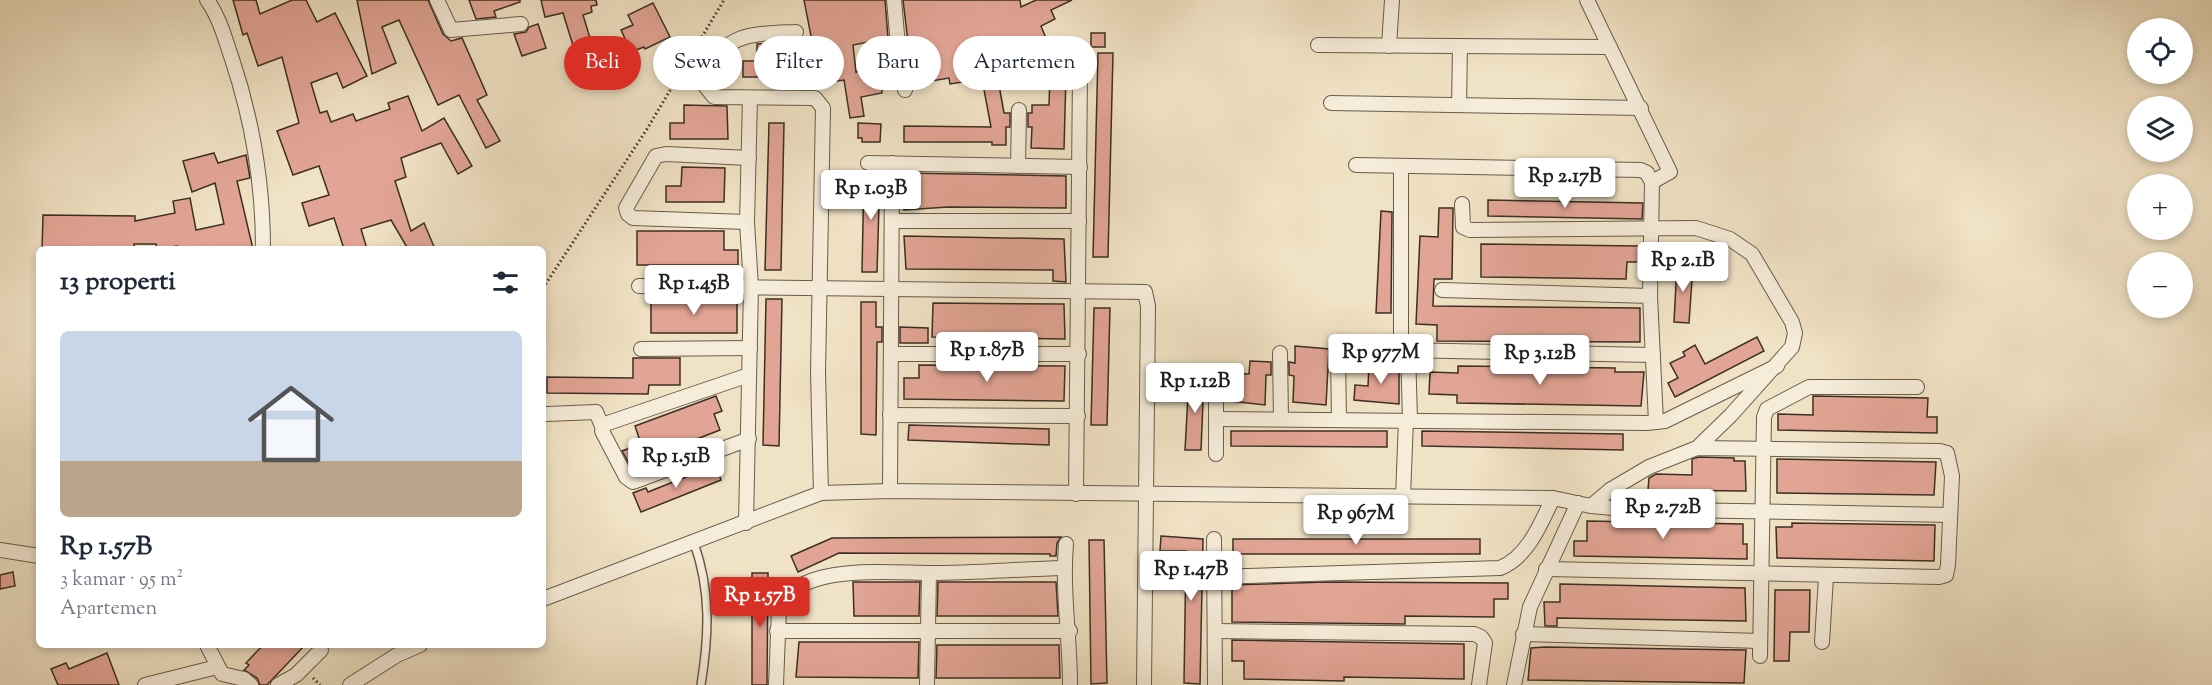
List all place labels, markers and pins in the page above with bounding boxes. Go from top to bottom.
pin: Rp 2.17B [1503,158,1627,209]
pin: Rp 1.03B [809,170,933,221]
pin: Rp 2.1B [1628,242,1738,293]
pin: Rp 1.45B [632,265,756,316]
pin: Rp 1.87B [925,332,1049,383]
pin: Rp 977M [1326,334,1436,385]
pin: Rp 3.12B [1478,335,1602,386]
pin: Rp 1.12B [1133,363,1257,414]
pin: Rp 1.51B [614,438,738,489]
pin: Rp 2.72B [1601,489,1725,540]
pin: Rp 967M [1301,495,1411,546]
pin: Rp 1.47B [1129,551,1253,602]
pin: Rp 1.57B [698,577,822,628]

